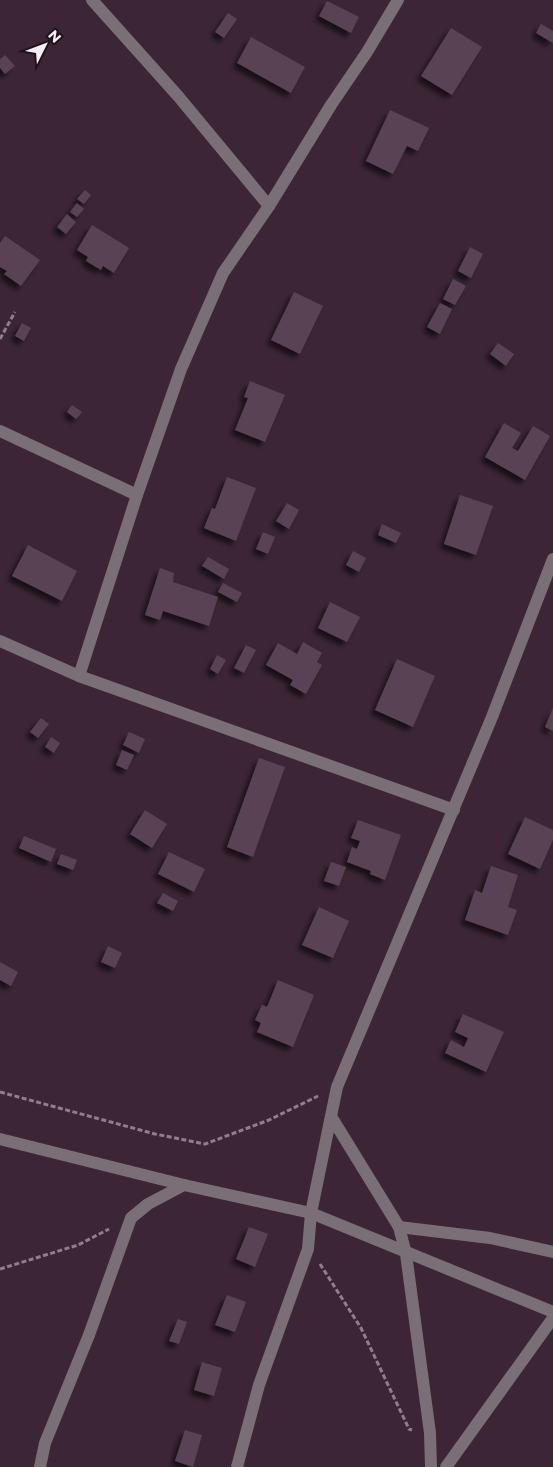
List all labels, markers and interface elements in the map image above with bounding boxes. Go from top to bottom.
north arrow [20,20,70,70]
text: N [44,26,65,47]

